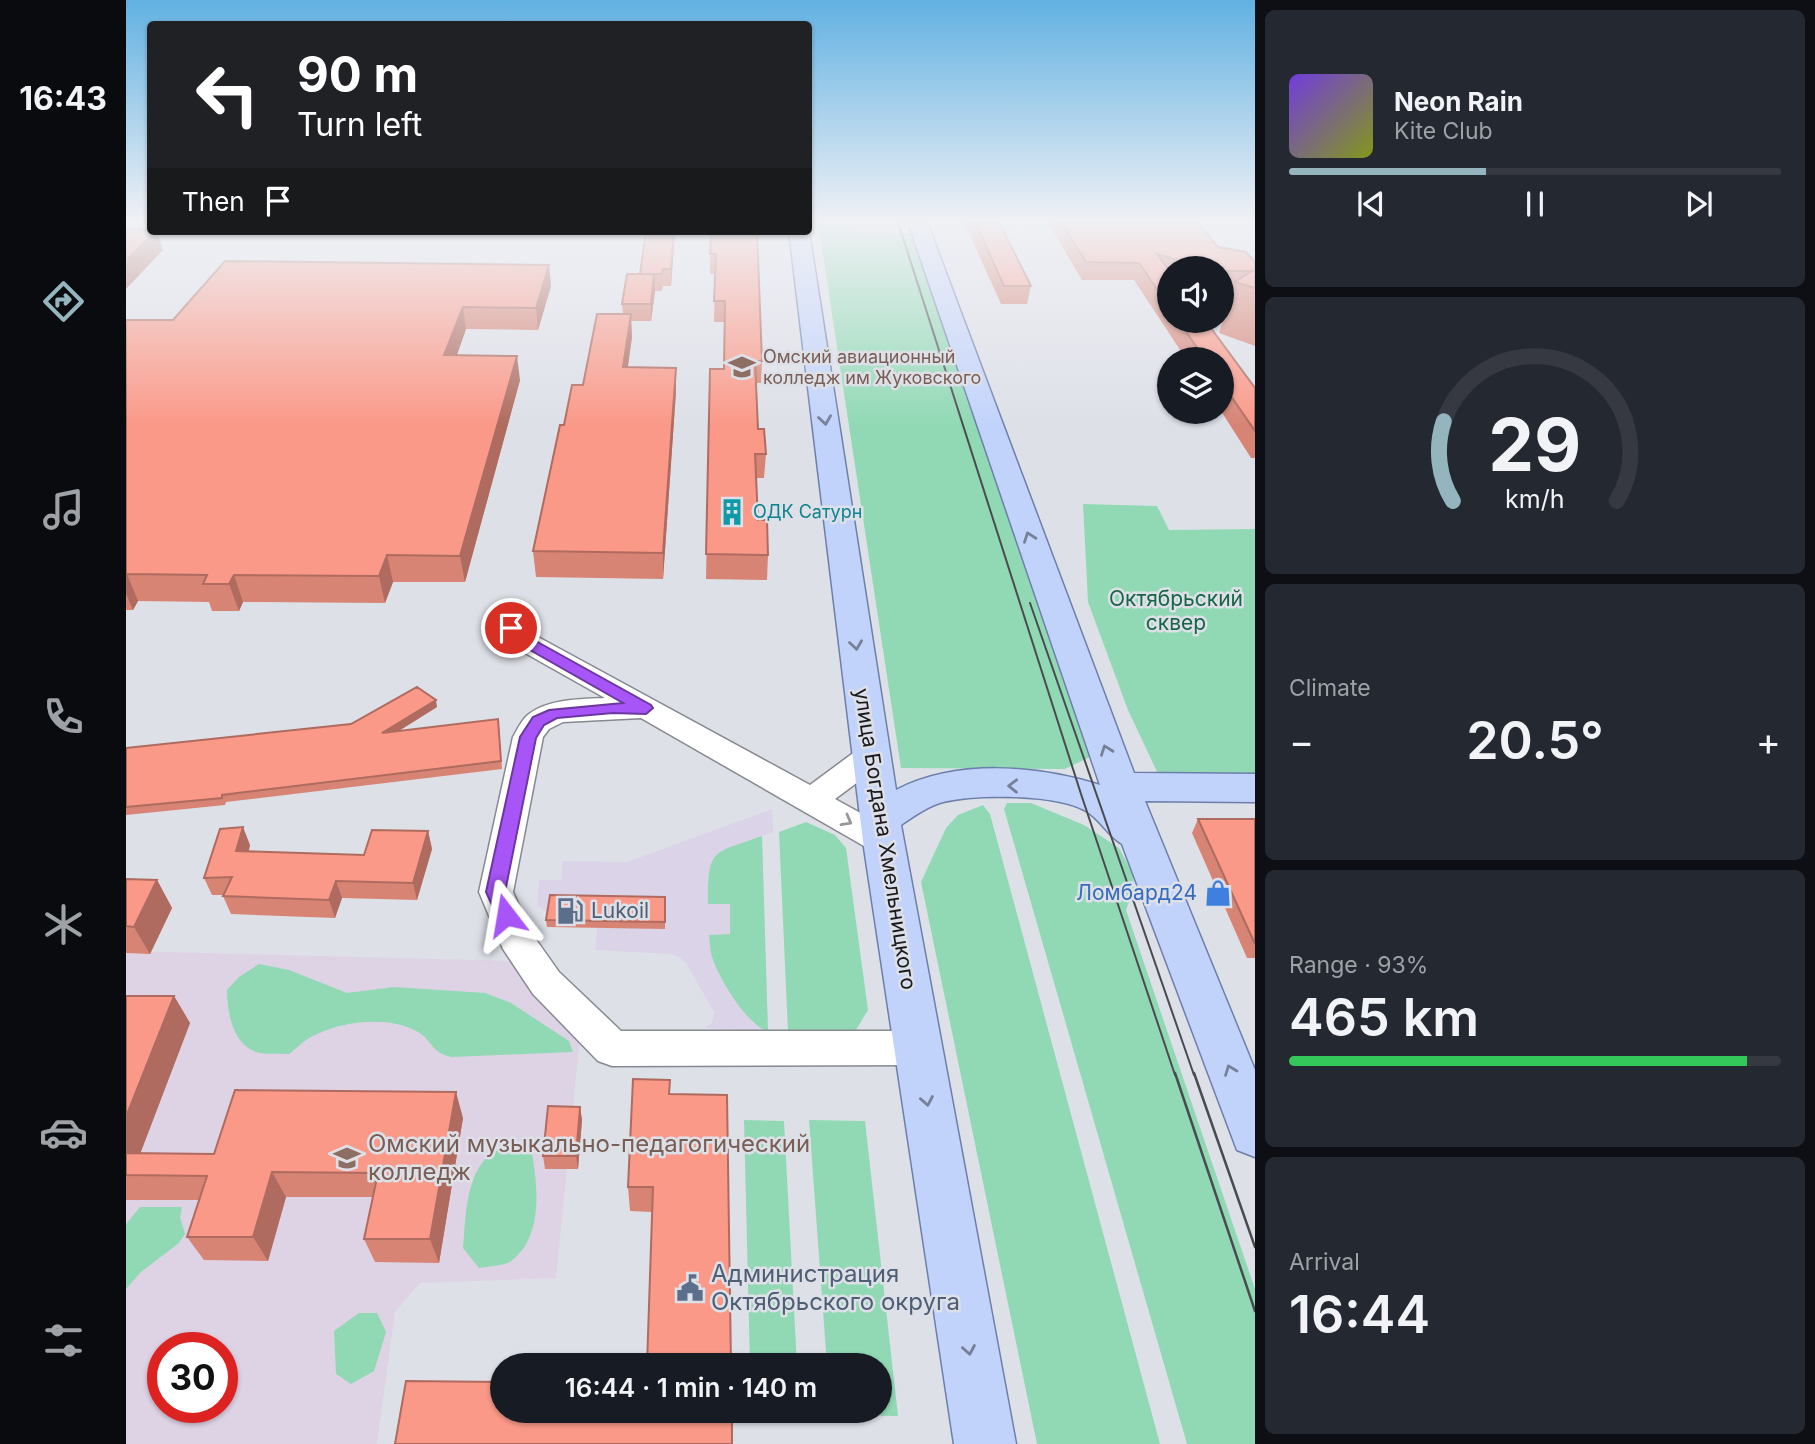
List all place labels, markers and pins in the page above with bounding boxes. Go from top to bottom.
place label: Омский авиационный колледж им Жуковского [763,346,981,388]
school or university icon: Омский авиационный колледж им Жуковского [727,352,757,382]
building icon: ОДК Сатурн [717,497,747,527]
place label: ОДК Сатурн [753,501,862,522]
pin [481,598,541,658]
shop icon: Ломбард24 [1203,878,1233,908]
place label: Ломбард24 [1076,880,1197,905]
fuel station icon: Lukoil [555,896,585,926]
place label: Lukoil [591,898,649,923]
place label: Омский музыкально-педагогический колледж [368,1129,810,1186]
school or university icon: Омский музыкально-педагогический колледж [332,1143,362,1173]
place label: Администрация Октябрьского округа [711,1259,960,1316]
public building icon: Администрация Октябрьского округа [675,1273,705,1303]

